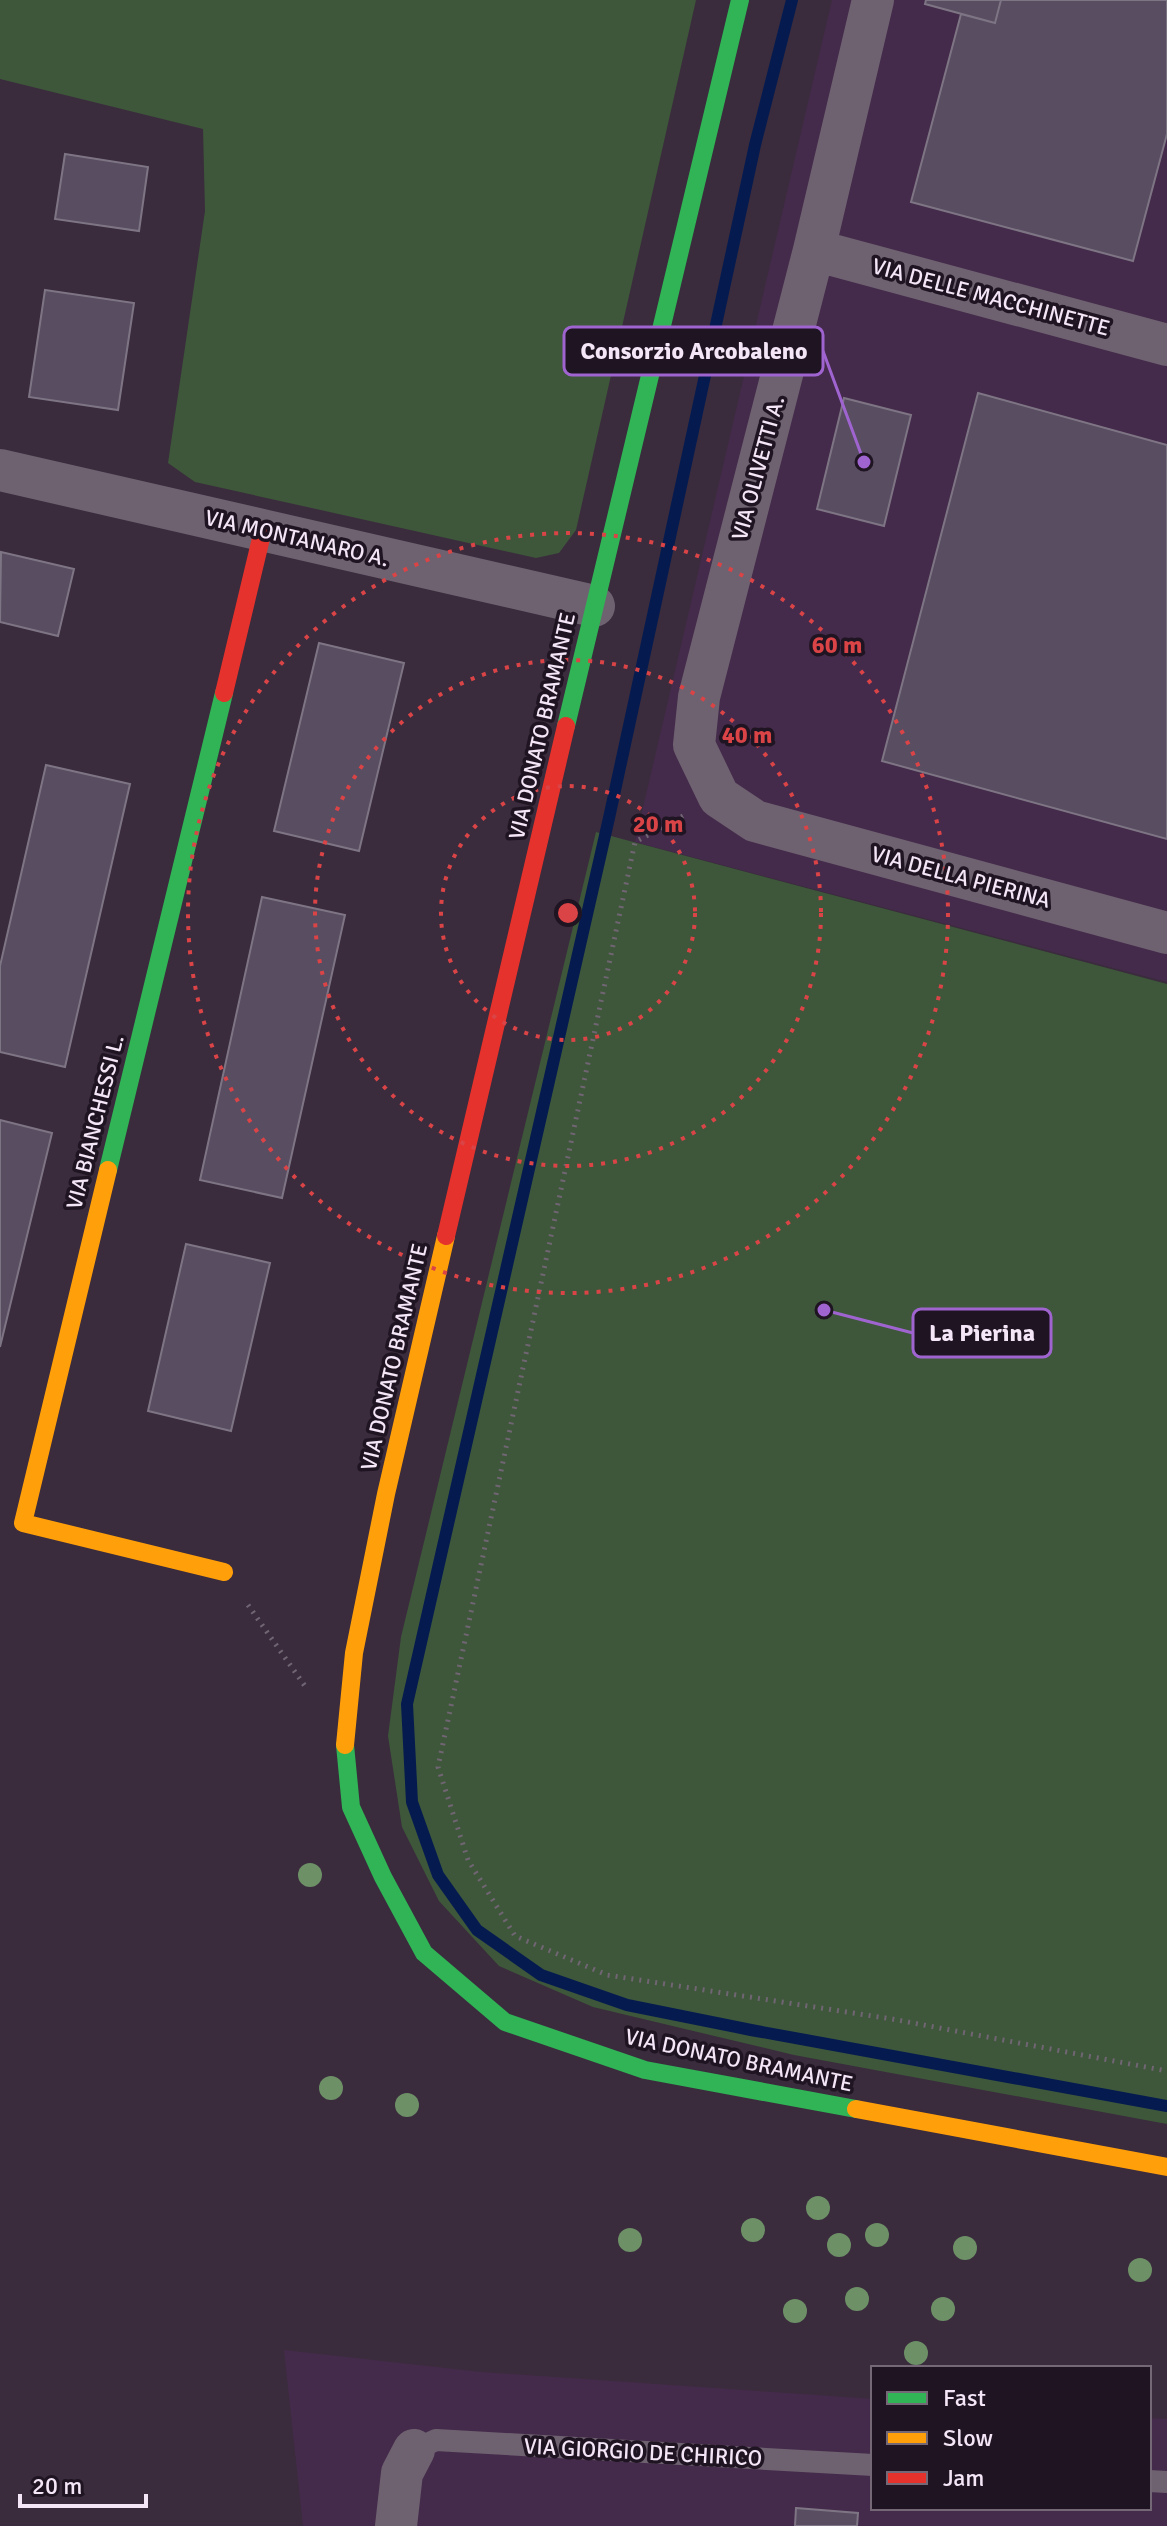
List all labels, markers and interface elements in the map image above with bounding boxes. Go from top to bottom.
street label: VIA DELLE MACCHINETTE [869,252,1113,342]
callout: Consorzio Arcobaleno [564,327,823,375]
text: Consorzio Arcobaleno [581,336,807,366]
street label: VIA OLIVETTI A. [726,393,790,543]
street label: VIA MONTANARO A. [202,504,392,572]
street label: VIA DONATO BRAMANTE [503,610,581,842]
text: 60 m [812,630,862,660]
text: 40 m [722,720,772,750]
text: 20 m [633,809,683,839]
street label: VIA DELLA PIERINA [868,840,1054,914]
centre of rings [554,899,582,927]
street label: VIA BIANCHESSI L. [60,1032,130,1212]
street label: VIA DONATO BRAMANTE [355,1241,433,1473]
callout: La Pierina [913,1309,1051,1357]
text: La Pierina [929,1318,1035,1348]
street label: VIA DONATO BRAMANTE [623,2023,855,2097]
legend [871,2366,1151,2510]
text: Fast [943,2383,986,2413]
text: Slow [943,2423,993,2453]
street label: VIA GIORGIO DE CHIRICO [523,2432,763,2472]
scale bar [20,2458,146,2508]
text: Jam [943,2463,984,2493]
text: 20 m [32,2471,82,2501]

